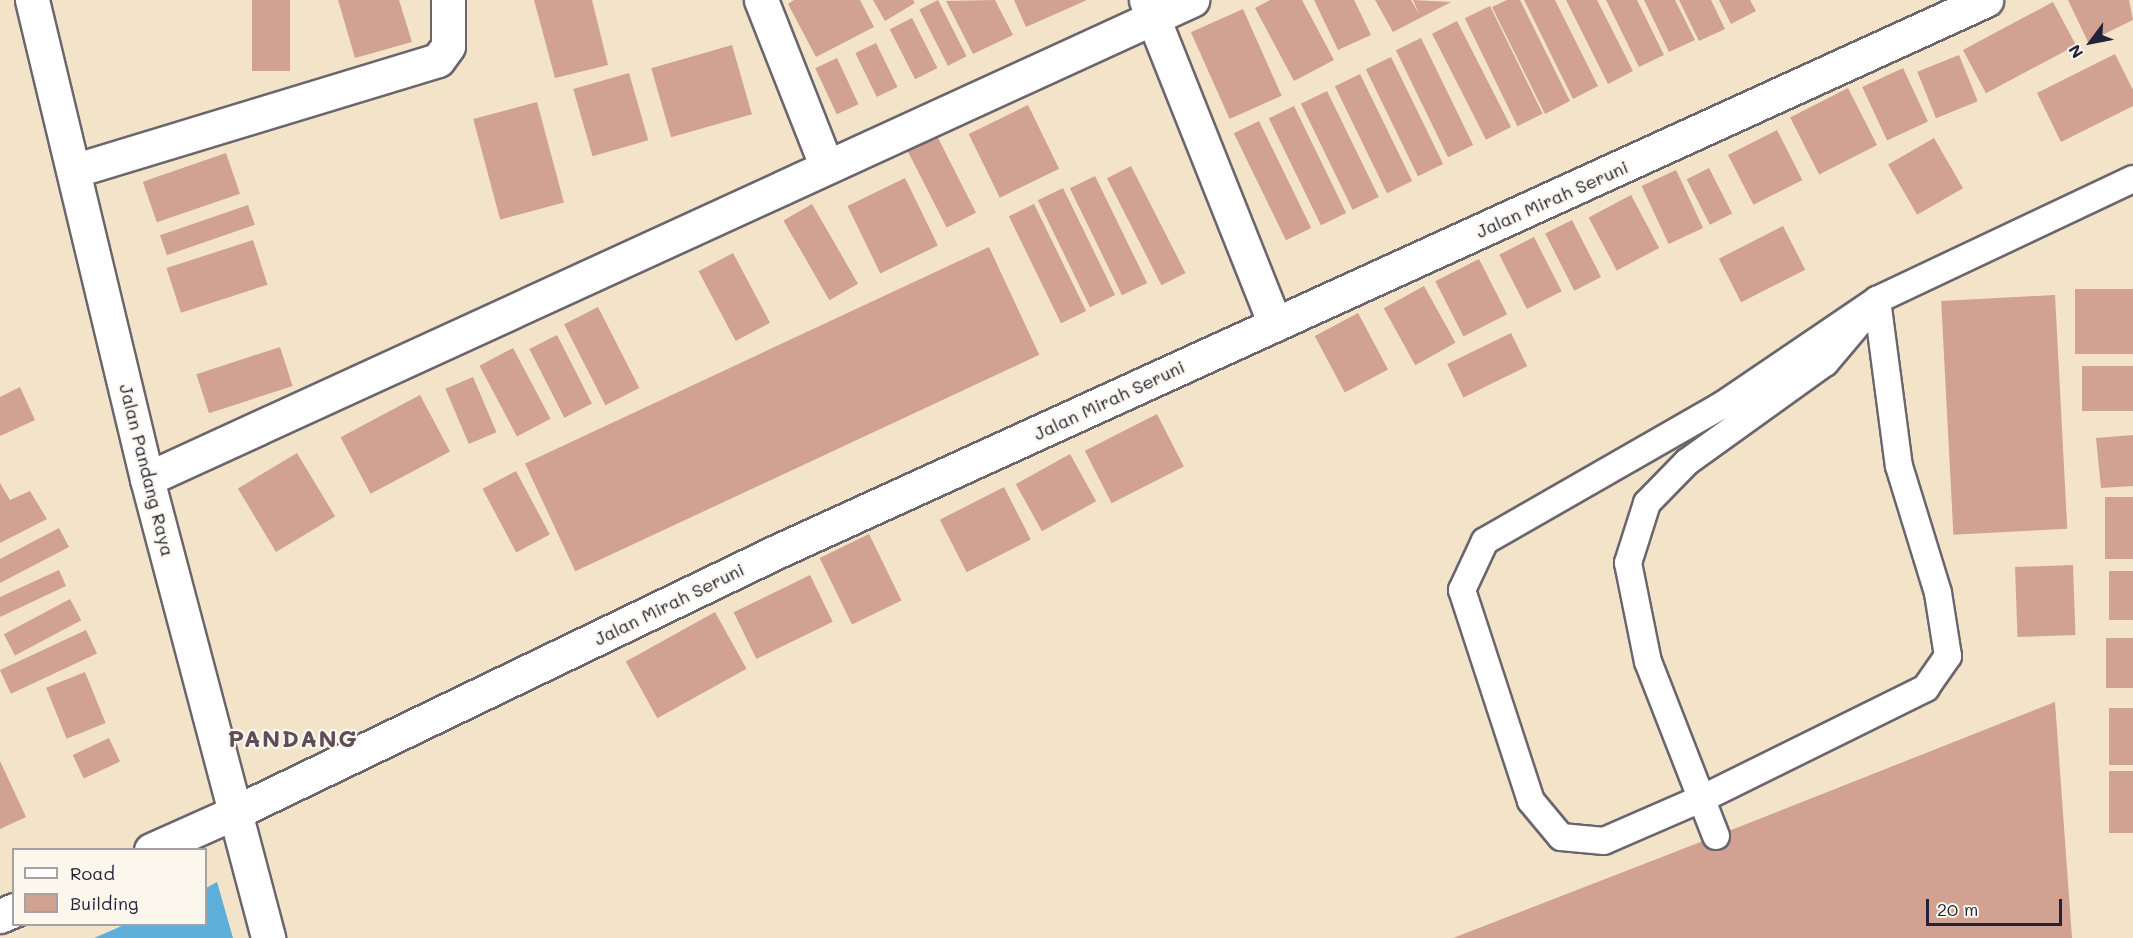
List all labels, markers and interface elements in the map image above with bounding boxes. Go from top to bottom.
north arrow [2061,12,2121,72]
text: N [2063,41,2087,63]
street label: Jalan Mirah Seruni [1473,156,1631,242]
street label: Jalan Mirah Seruni [1030,356,1188,444]
street label: Jalan Pandang Raya [115,382,179,558]
street label: Jalan Mirah Seruni [590,558,748,650]
district label: PANDANG [228,724,358,752]
legend [12,848,207,926]
text: Road [70,861,115,885]
scale bar [1929,887,2066,925]
text: Building [70,891,138,915]
text: 20 m [1937,897,1978,921]

